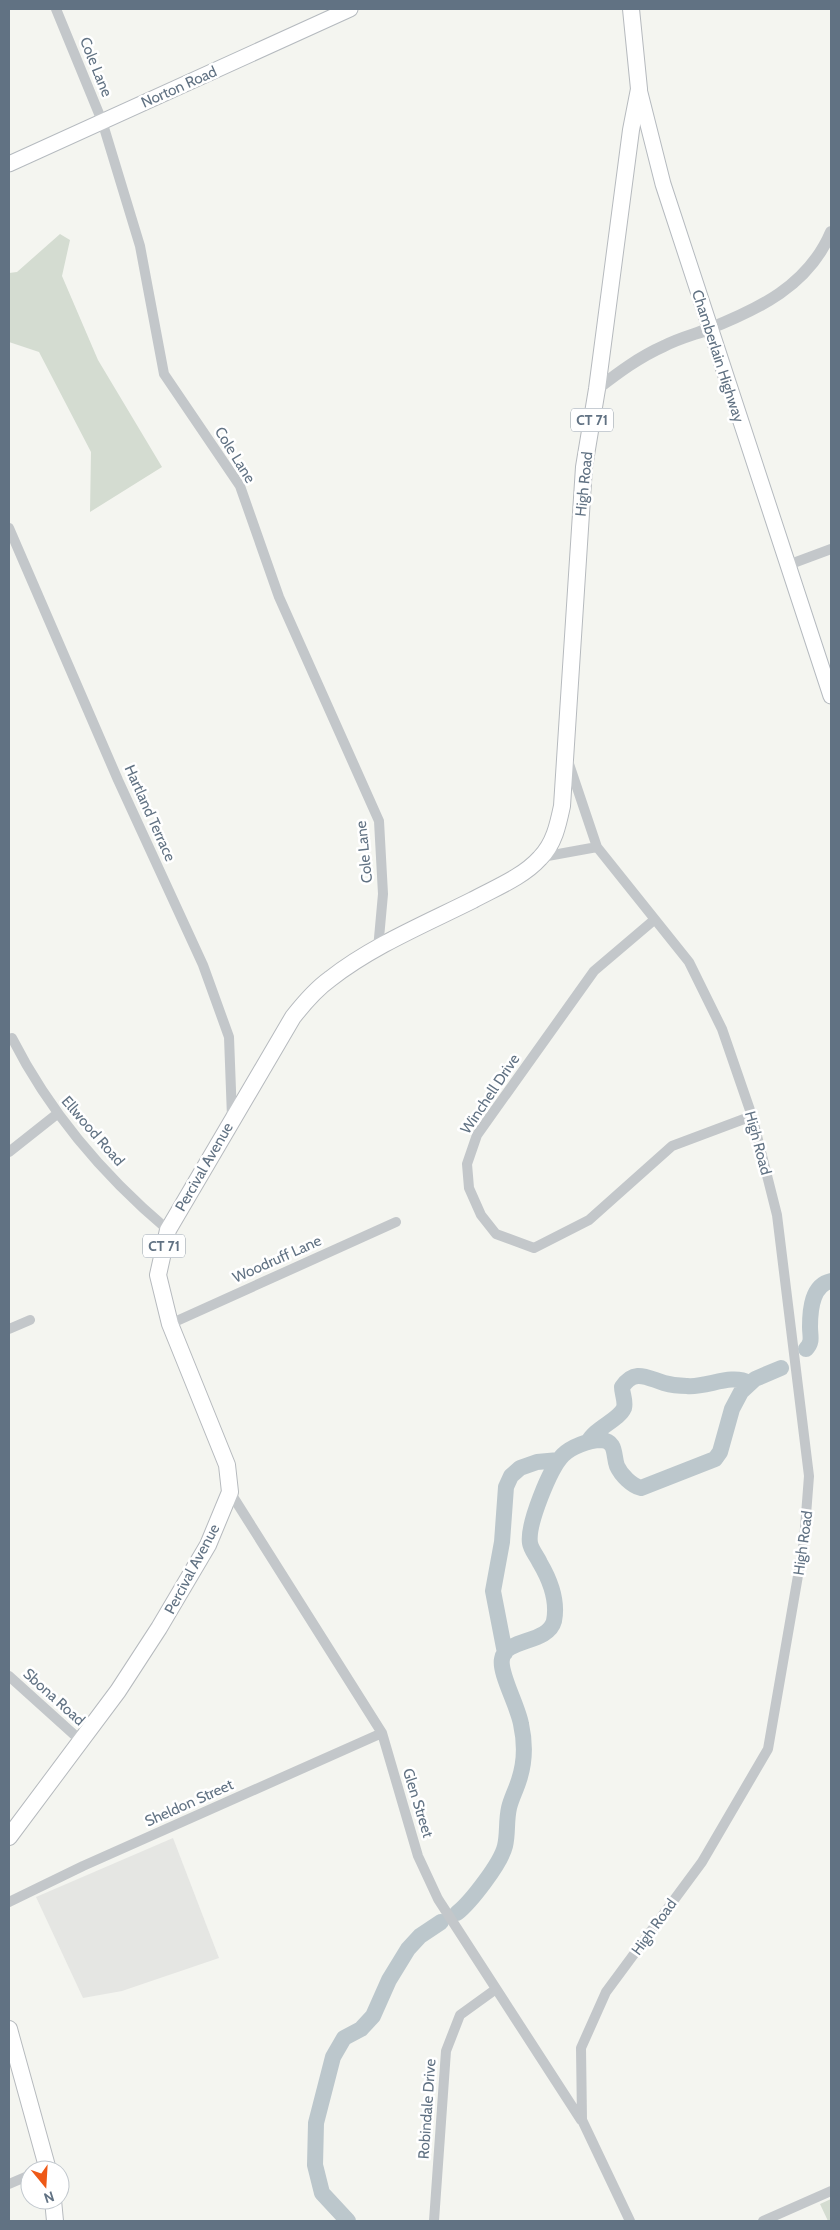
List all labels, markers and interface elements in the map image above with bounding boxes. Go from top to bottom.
street label: Cole Lane [76,35,116,100]
street label: Norton Road [138,62,220,112]
street label: Chamberlain Highway [688,287,748,425]
road number: CT 71 [571,408,613,432]
street label: Cole Lane [211,424,259,487]
street label: High Road [572,451,596,517]
street label: Hartland Terrace [121,762,179,864]
street label: Cole Lane [352,820,376,884]
street label: Winchell Drive [457,1050,523,1137]
street label: Ellwood Road [58,1092,128,1170]
street label: High Road [741,1109,775,1177]
street label: Percival Avenue [171,1119,237,1215]
street label: Woodruff Lane [230,1231,324,1287]
road number: CT 71 [143,1234,185,1258]
street label: High Road [790,1509,816,1577]
street label: Percival Avenue [161,1521,223,1617]
street label: Sbona Road [19,1665,89,1729]
street label: Glen Street [399,1766,437,1840]
street label: Sheldon Street [142,1775,236,1831]
street label: High Road [628,1895,680,1959]
street label: Robindale Drive [415,2058,440,2160]
north arrow [20,2160,70,2210]
text: N [42,2187,57,2207]

